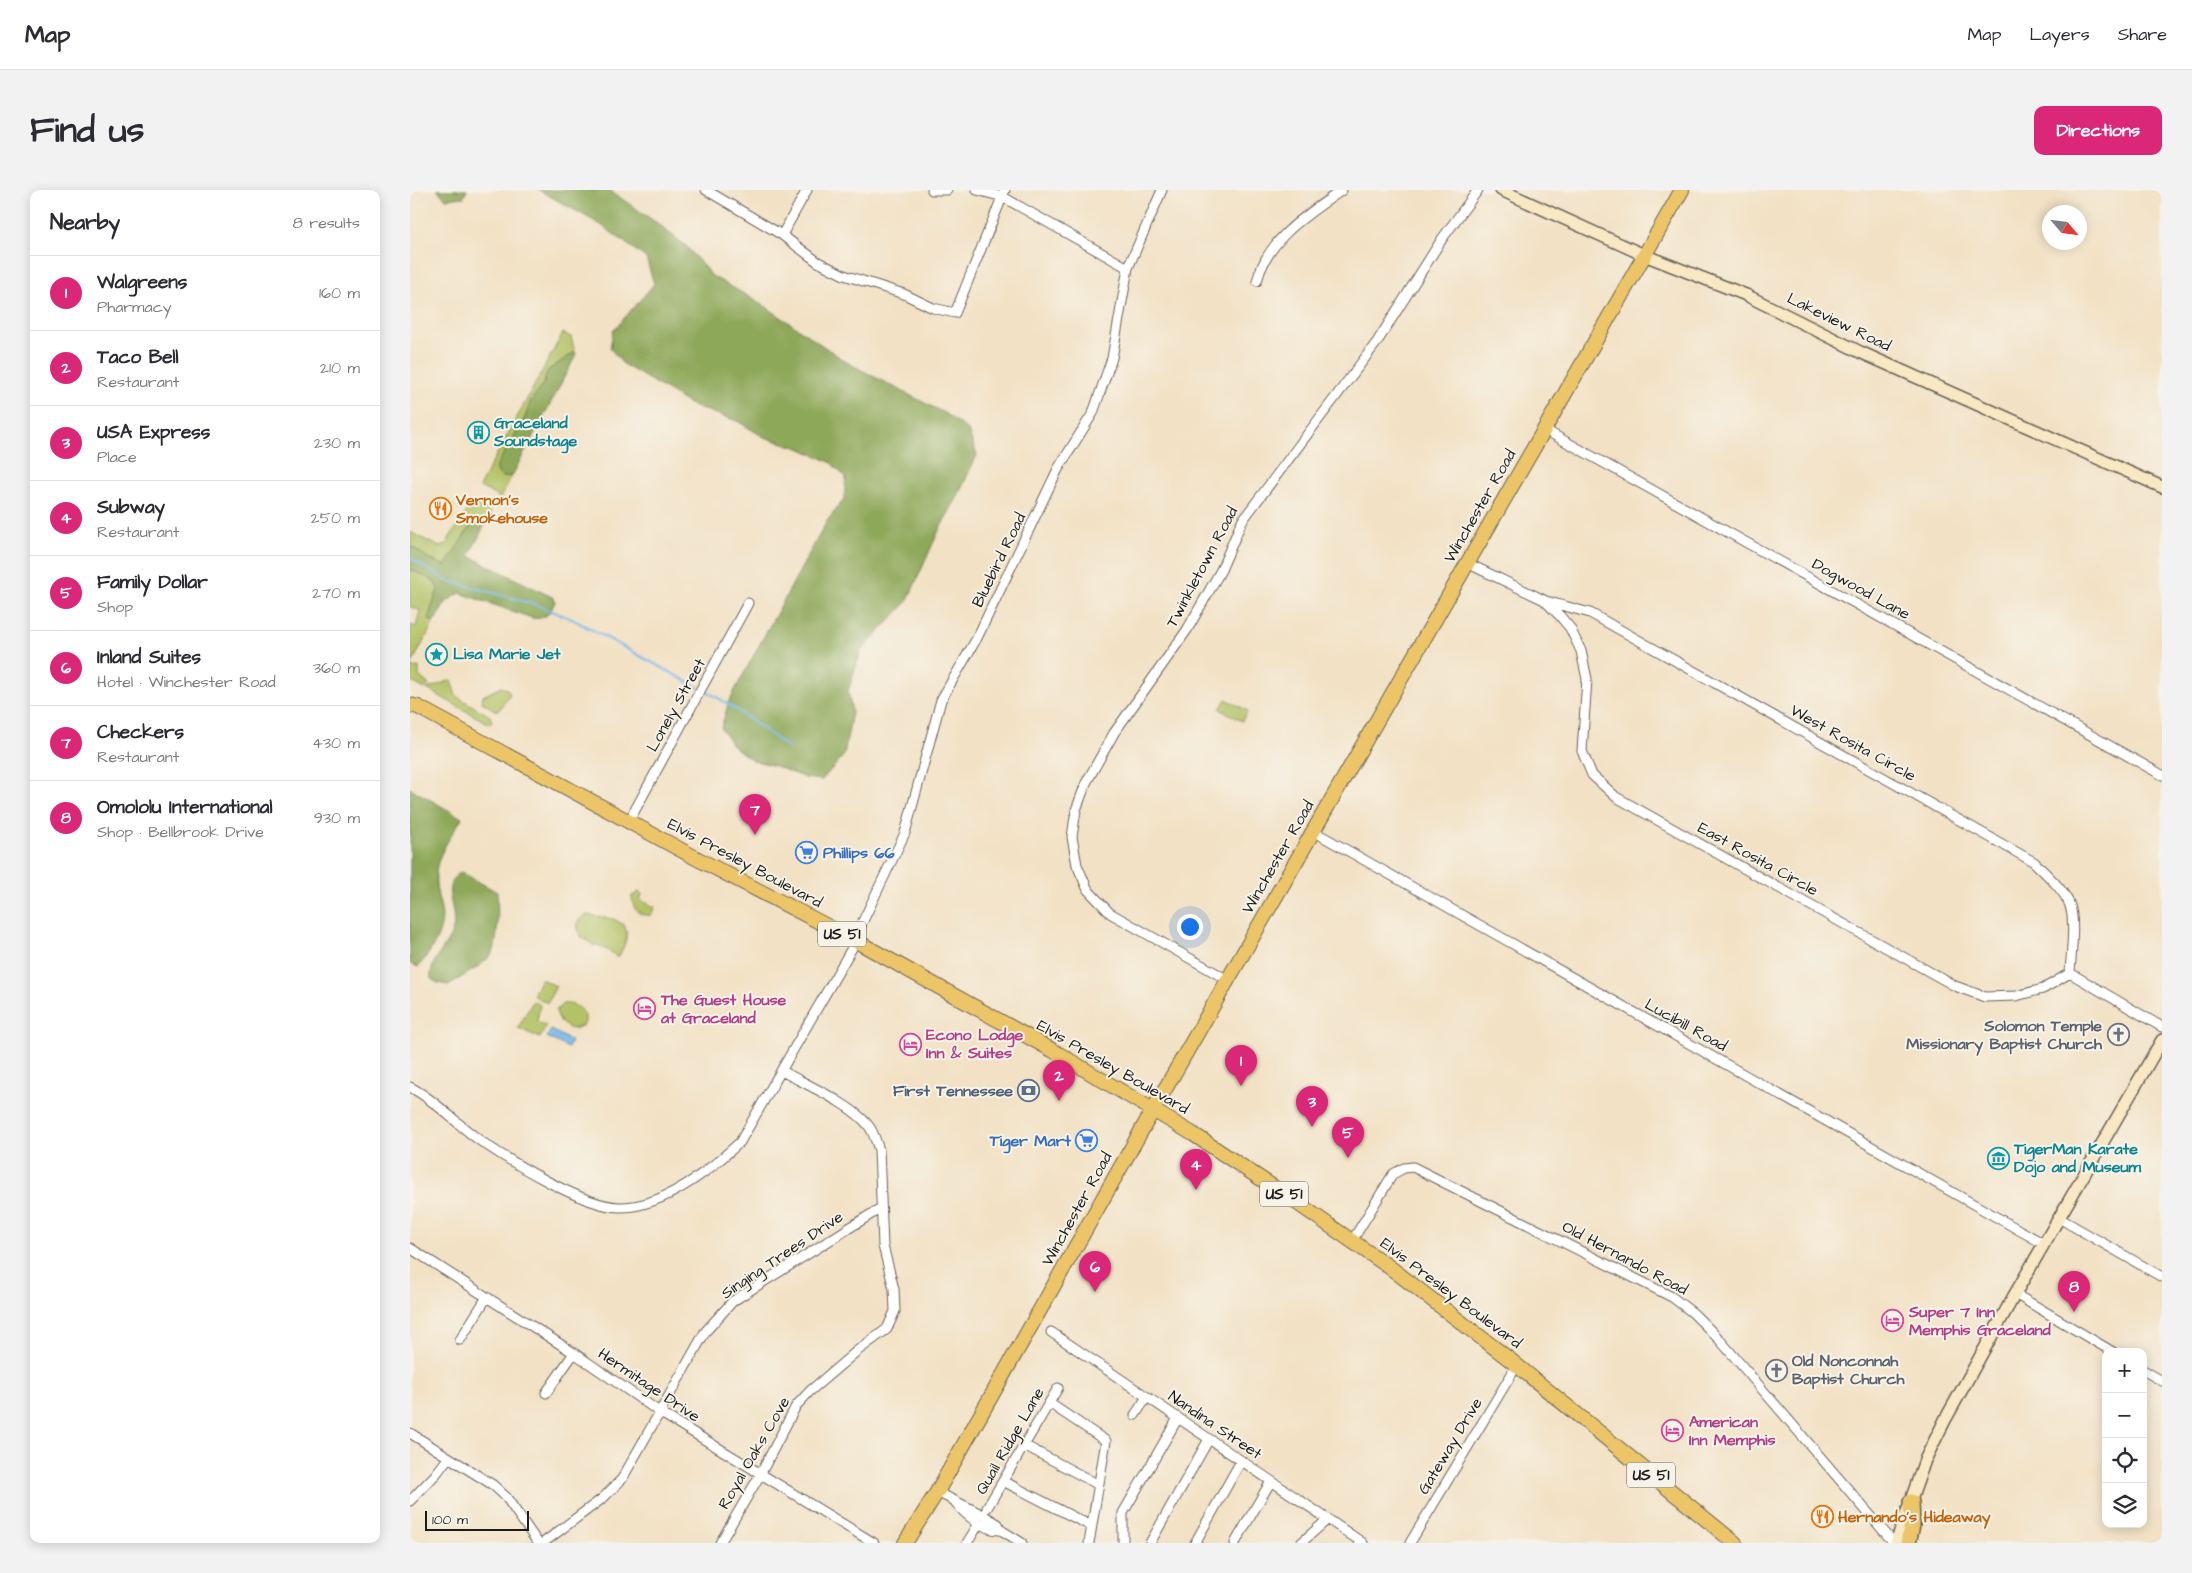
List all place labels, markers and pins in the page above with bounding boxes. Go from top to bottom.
place label: Graceland Soundstage [493,412,578,454]
building icon: Graceland Soundstage [466,420,490,444]
place label: Vernon's Smokehouse [455,489,548,529]
restaurant icon: Vernon's Smokehouse [428,497,452,521]
place icon: Lisa Marie Jet [425,642,449,666]
place label: Lisa Marie Jet [453,643,561,665]
pin: 7 [739,794,771,835]
supermarket icon: Phillips 66 [795,841,819,865]
place label: Phillips 66 [823,842,894,864]
place label: The Guest House at Graceland [660,989,787,1029]
hotel icon: The Guest House at Graceland [633,997,657,1021]
place label: Solomon Temple Missionary Baptist Church [1906,1015,2103,1056]
church icon: Solomon Temple Missionary Baptist Church [2106,1023,2130,1047]
place label: Econo Lodge Inn & Suites [926,1024,1024,1064]
hotel icon: Econo Lodge Inn & Suites [898,1032,922,1056]
pin: 1 [1225,1045,1257,1086]
pin: 2 [1043,1060,1075,1101]
bank icon: First Tennessee [1017,1079,1041,1103]
place label: First Tennessee [893,1080,1013,1102]
pin: 3 [1296,1086,1328,1127]
pin: 5 [1332,1117,1364,1158]
supermarket icon: Tiger Mart [1075,1129,1099,1153]
place label: Tiger Mart [989,1130,1072,1154]
place label: TigerMan Karate Dojo and Museum [2013,1138,2142,1178]
museum icon: TigerMan Karate Dojo and Museum [1986,1146,2010,1170]
pin: 4 [1180,1149,1212,1190]
pin: 6 [1079,1251,1111,1292]
pin: 8 [2058,1271,2090,1312]
place label: Super 7 Inn Memphis Graceland [1908,1301,2052,1341]
hotel icon: Super 7 Inn Memphis Graceland [1881,1309,1905,1333]
place label: Old Nonconnah Baptist Church [1792,1350,1906,1390]
church icon: Old Nonconnah Baptist Church [1764,1358,1788,1382]
place label: American Inn Memphis [1689,1411,1775,1451]
hotel icon: American Inn Memphis [1661,1419,1685,1443]
restaurant icon: Hernando's Hideaway [1810,1505,1834,1529]
place label: Hernando's Hideaway [1838,1506,1991,1529]

